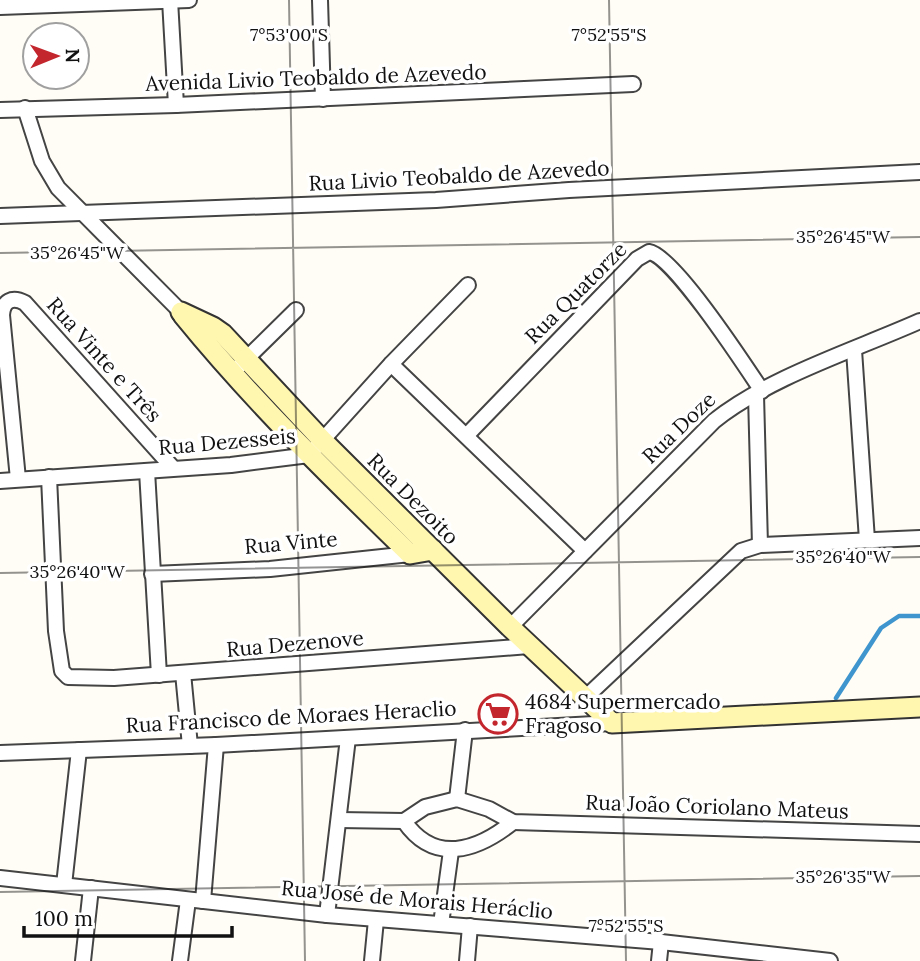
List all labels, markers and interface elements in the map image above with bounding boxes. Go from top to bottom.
north arrow [21,21,91,91]
text: 7°53'00"S [250,23,328,46]
text: 7°52'55"S [572,23,646,46]
text: N [61,48,85,64]
street label: Avenida Livio Teobaldo de Azevedo [144,58,487,97]
street label: Rua Livio Teobaldo de Azevedo [308,154,610,197]
text: 35°26'45"W [796,225,891,248]
street label: Rua Quatorze [519,236,632,349]
text: 35°26'45"W [30,241,125,264]
street label: Rua Vinte e Três [41,292,168,428]
street label: Rua Doze [636,386,721,469]
street label: Rua Dezesseis [157,422,297,461]
street label: Rua Dezoito [362,447,465,550]
street label: Rua Vinte [243,525,339,560]
text: 35°26'40"W [795,545,892,568]
text: 35°26'40"W [29,560,126,583]
street label: Rua Dezenove [225,624,365,663]
place label: 4684 Supermercado Fragoso [525,688,720,739]
supermarket icon: 4684 Supermercado Fragoso [477,693,519,735]
street label: Rua Francisco de Moraes Heraclio [125,694,457,739]
street label: Rua João Coriolano Mateus [585,788,849,825]
text: 35°26'35"W [796,865,892,888]
street label: Rua José de Morais Heráclio [280,874,554,925]
scale bar [24,894,233,938]
text: 100 m [35,905,93,932]
text: 7°52'55"S [589,914,663,937]

